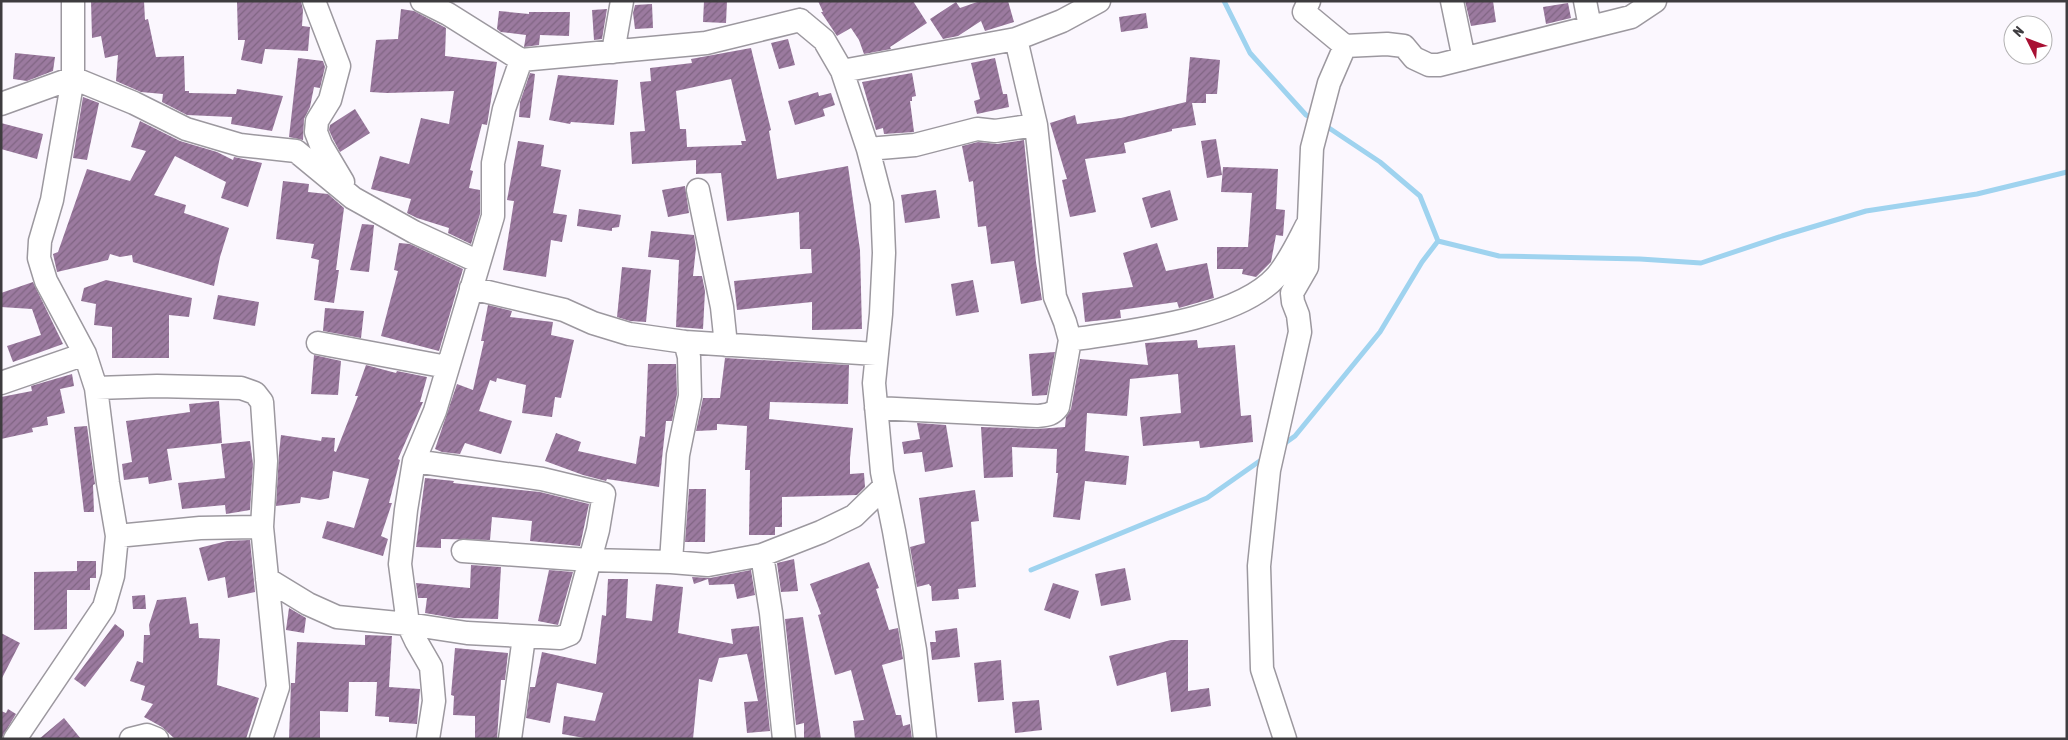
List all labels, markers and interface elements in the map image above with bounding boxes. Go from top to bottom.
north arrow [2003,15,2053,65]
text: N [2010,23,2027,40]

